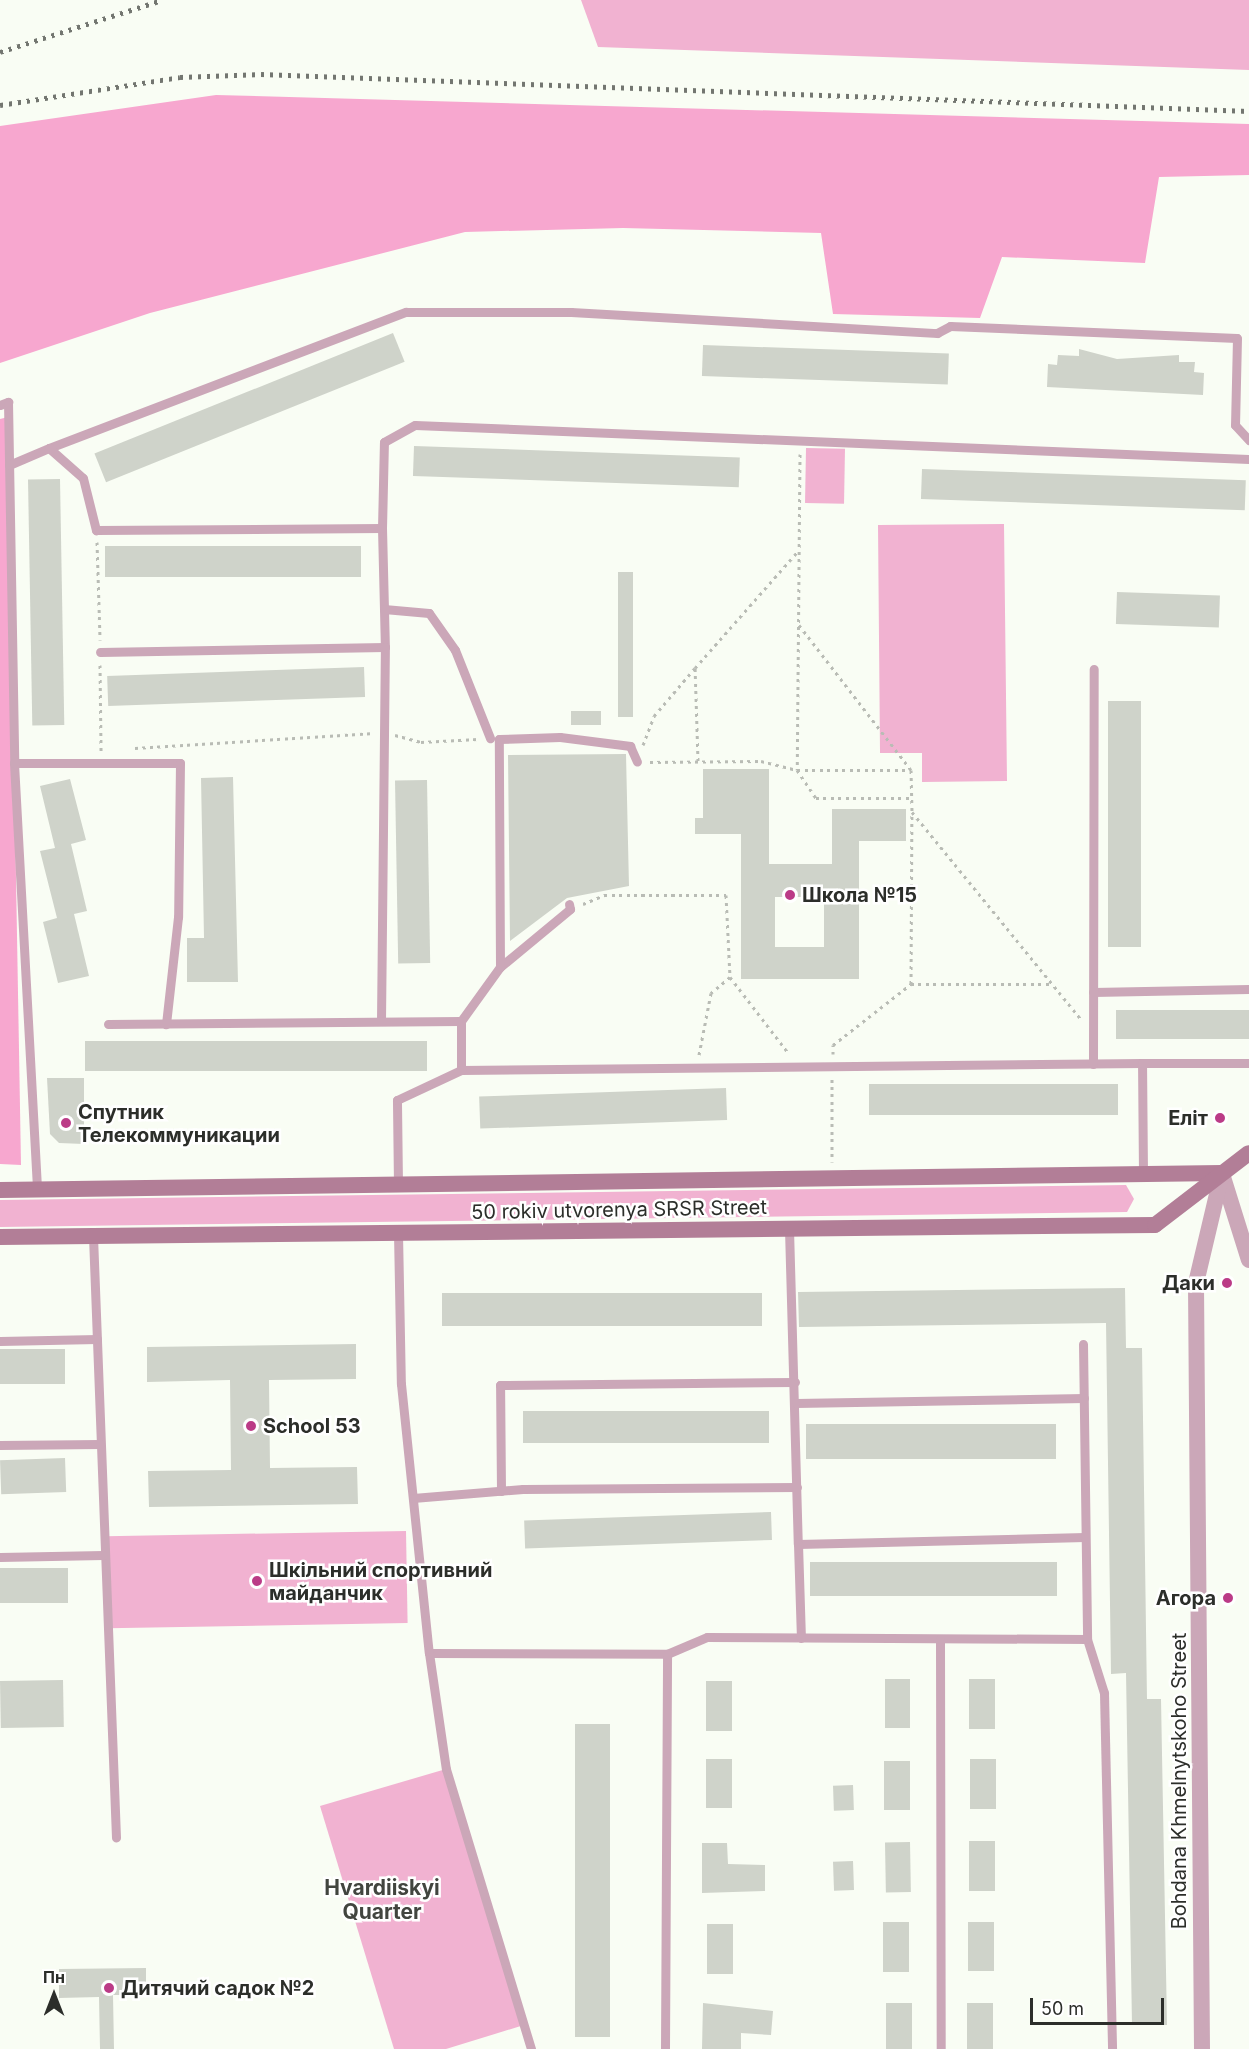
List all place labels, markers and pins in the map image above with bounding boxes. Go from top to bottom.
place label: Школа №15 [802,883,917,907]
marker: Школа №15 [783,888,797,902]
place label: Спутник Телекоммуникации [78,1100,280,1147]
place label: Еліт [1168,1106,1208,1130]
marker: Еліт [1213,1111,1227,1125]
marker: Спутник Телекоммуникации [59,1116,73,1130]
place label: Даки [1162,1271,1215,1295]
marker: Даки [1220,1276,1234,1290]
place label: School 53 [263,1414,361,1438]
marker: School 53 [244,1419,258,1433]
place label: Шкільний спортивний майданчик [269,1558,492,1605]
marker: Шкільний спортивний майданчик [250,1574,264,1588]
place label: Агора [1156,1586,1216,1610]
marker: Агора [1221,1591,1235,1605]
place label: Дитячий садок №2 [121,1976,314,2000]
marker: Дитячий садок №2 [102,1981,116,1995]

